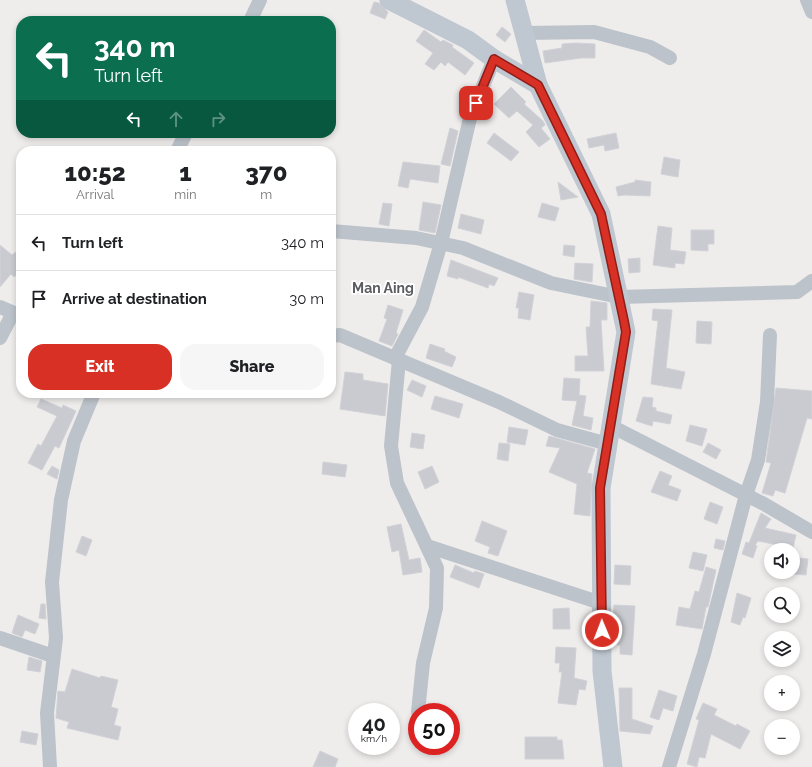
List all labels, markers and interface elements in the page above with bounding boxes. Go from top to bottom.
text: 340 m [94,31,176,64]
icon: left [28,32,80,84]
text: Turn left [94,65,163,86]
pin [459,86,493,120]
icon: arrive [465,92,487,114]
icon: left [123,108,145,130]
icon: ahead [165,108,187,130]
icon: right [207,108,229,130]
text: 10:52 [65,158,126,187]
text: 1 [179,158,192,187]
text: 370 [245,158,287,187]
text: Arrival [76,187,114,202]
text: min [174,187,197,202]
text: m [260,187,272,202]
icon: left [28,232,50,254]
text: Turn left [62,234,123,252]
text: 340 m [281,234,324,252]
district label: Man Aing [352,280,414,296]
icon: arrive [28,288,50,310]
text: Arrive at destination [62,290,207,308]
text: 30 m [289,290,324,308]
button: Exit [28,344,172,390]
button: Share [180,344,324,390]
map controls [764,543,800,755]
button: sound [764,543,800,579]
button: search [764,587,800,623]
position arrow [581,609,623,651]
button: layers [764,631,800,667]
button: + [764,675,800,711]
speed limit sign: 50 [408,703,460,755]
text: 40 [362,712,386,736]
button: − [764,719,800,755]
text: km/h [361,733,387,744]

